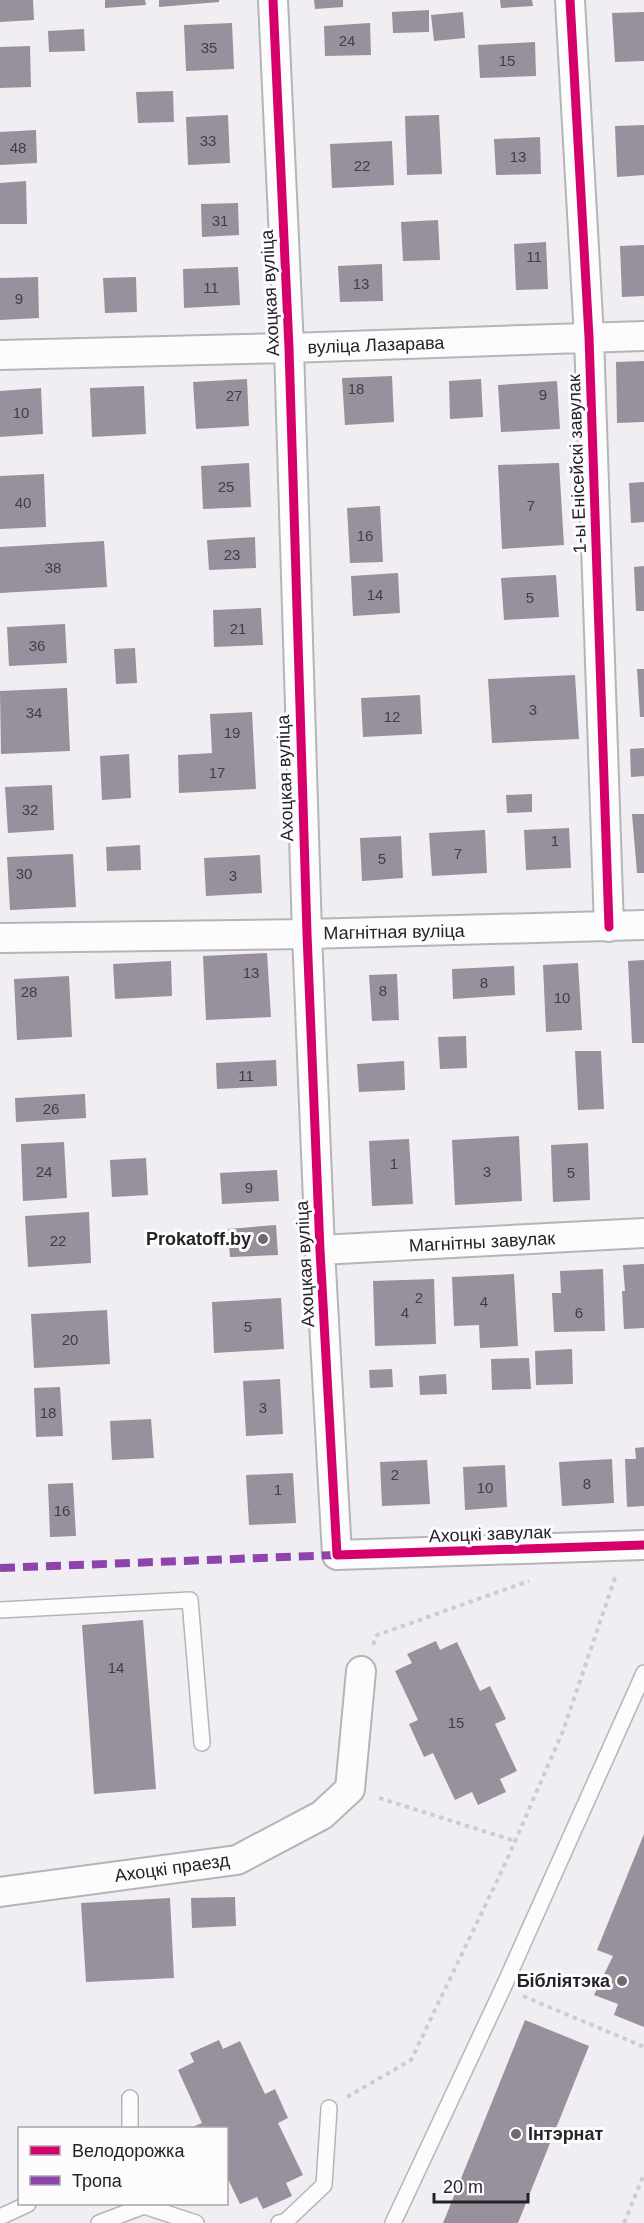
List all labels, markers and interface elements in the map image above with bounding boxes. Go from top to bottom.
house number: 24 [339,32,355,49]
house number: 35 [201,39,217,56]
house number: 15 [499,52,515,69]
house number: 33 [200,132,216,149]
house number: 48 [10,139,26,156]
house number: 13 [510,148,526,165]
house number: 22 [354,157,370,174]
house number: 31 [212,212,228,229]
street label: Ахоцкая вуліца [257,228,283,357]
house number: 11 [526,248,542,265]
house number: 13 [353,275,369,292]
house number: 11 [203,279,219,296]
house number: 9 [15,290,23,307]
street label: вуліца Лазарава [307,333,446,357]
street label: 1-ы Енісейскі завулак [564,374,590,554]
house number: 18 [348,380,364,397]
house number: 9 [539,386,547,403]
house number: 27 [226,387,242,404]
house number: 10 [13,404,29,421]
house number: 25 [218,478,234,495]
house number: 40 [15,494,31,511]
house number: 7 [527,497,535,514]
house number: 16 [357,527,373,544]
house number: 23 [224,546,240,563]
house number: 38 [45,559,61,576]
house number: 14 [367,586,383,603]
house number: 5 [526,589,534,606]
house number: 21 [230,620,246,637]
house number: 36 [29,637,45,654]
house number: 3 [529,701,537,718]
house number: 34 [26,704,42,721]
house number: 12 [384,708,400,725]
street label: Ахоцкая вуліца [273,713,297,842]
house number: 19 [224,724,240,741]
house number: 17 [209,764,225,781]
house number: 32 [22,801,38,818]
house number: 1 [551,832,559,849]
house number: 7 [454,845,462,862]
house number: 5 [378,850,386,867]
house number: 30 [16,865,32,882]
house number: 3 [229,867,237,884]
street label: Магнітная вуліца [323,921,466,943]
house number: 13 [243,964,259,981]
house number: 8 [480,974,488,991]
house number: 8 [379,982,387,999]
house number: 28 [21,983,37,1000]
house number: 10 [554,989,570,1006]
house number: 11 [238,1067,254,1084]
house number: 26 [43,1100,59,1117]
house number: 1 [390,1155,398,1172]
house number: 24 [36,1163,52,1180]
house number: 3 [483,1163,491,1180]
house number: 5 [567,1164,575,1181]
house number: 9 [245,1179,253,1196]
street label: Ахоцкая вуліца [292,1199,318,1328]
street label: Магнітны завулак [408,1228,556,1256]
place label: Prokatoff.by [146,1229,251,1249]
house number: 22 [50,1232,66,1249]
marker: Prokatoff.by [256,1232,270,1246]
house number: 2 [415,1289,423,1306]
house number: 4 [480,1293,488,1310]
house number: 4 [401,1304,409,1321]
house number: 6 [575,1304,583,1321]
house number: 5 [244,1318,252,1335]
house number: 20 [62,1331,78,1348]
house number: 3 [259,1399,267,1416]
house number: 18 [40,1404,56,1421]
house number: 2 [391,1466,399,1483]
house number: 8 [583,1475,591,1492]
house number: 10 [477,1479,493,1496]
house number: 1 [274,1481,282,1498]
house number: 16 [54,1502,70,1519]
street label: Ахоцкі завулак [428,1522,552,1546]
house number: 14 [108,1659,124,1676]
house number: 15 [448,1714,464,1731]
street label: Ахоцкі праезд [113,1850,231,1886]
place label: Бібліятэка [517,1971,611,1991]
marker: Бібліятэка [615,1974,629,1988]
place label: Інтэрнат [528,2124,604,2144]
legend [18,2127,228,2205]
marker: Інтэрнат [509,2127,523,2141]
text: Велодорожка [72,2141,185,2161]
scale bar [434,2166,528,2204]
text: Тропа [72,2171,123,2191]
text: 20 m [443,2177,483,2197]

